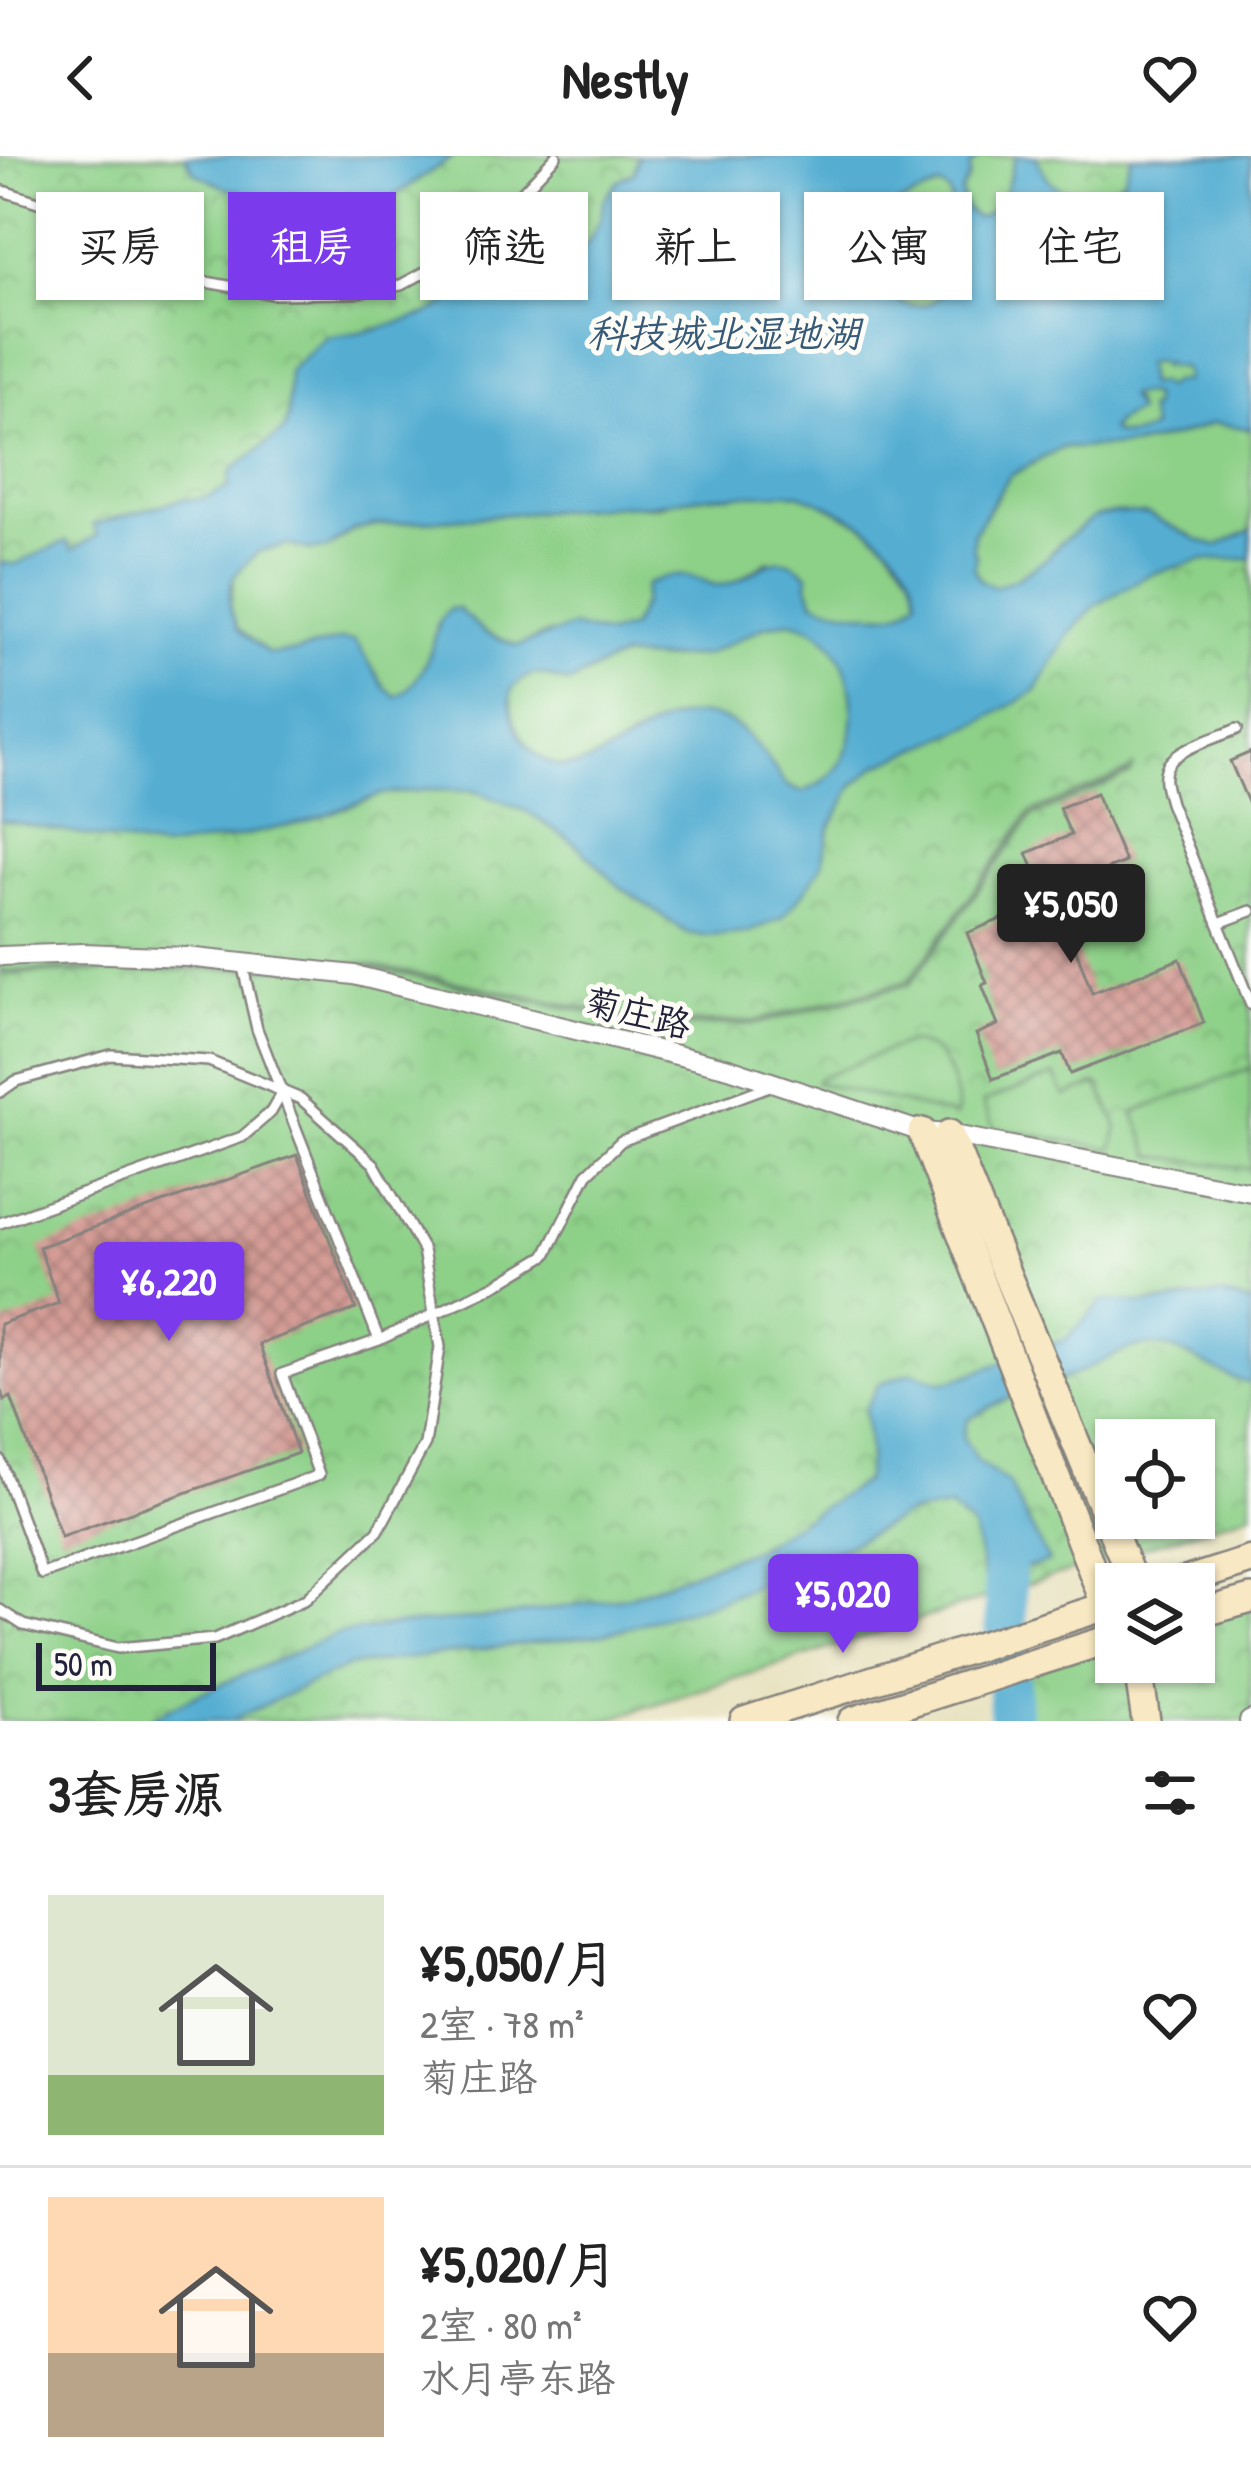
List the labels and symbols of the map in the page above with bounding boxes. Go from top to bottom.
water label: 科技城北湿地湖 [587,306,864,359]
pin: ¥5,050 [973,864,1169,966]
street label: 菊庄路 [580,975,696,1049]
pin: ¥6,220 [71,1242,267,1344]
pin: ¥5,020 [745,1554,941,1656]
scale bar [36,1637,216,1690]

